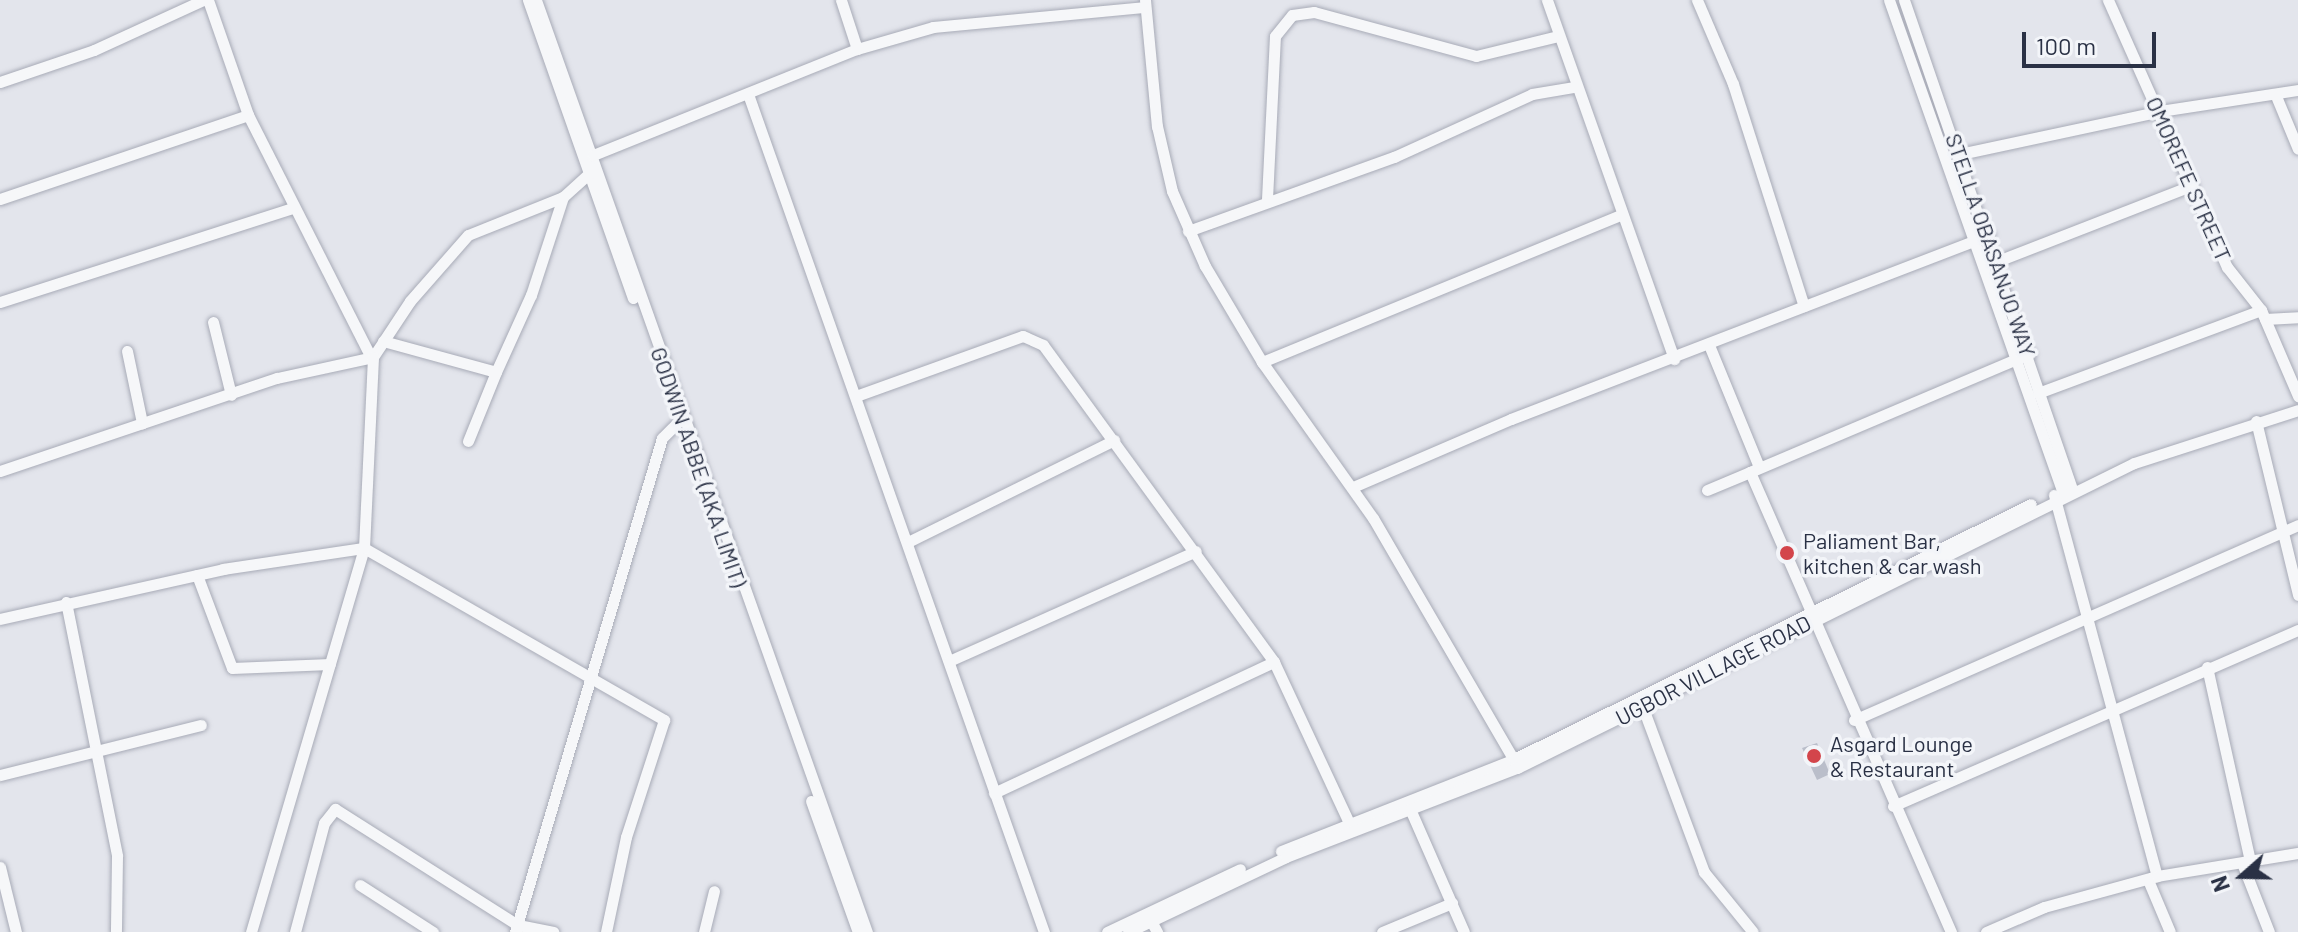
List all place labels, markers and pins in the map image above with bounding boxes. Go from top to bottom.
place label: Paliament Bar, kitchen & car wash [1803,527,1982,578]
marker: Paliament Bar, kitchen & car wash [1778,544,1796,562]
place label: Asgard Lounge & Restaurant [1830,730,1973,782]
marker: Asgard Lounge & Restaurant [1805,747,1823,765]

